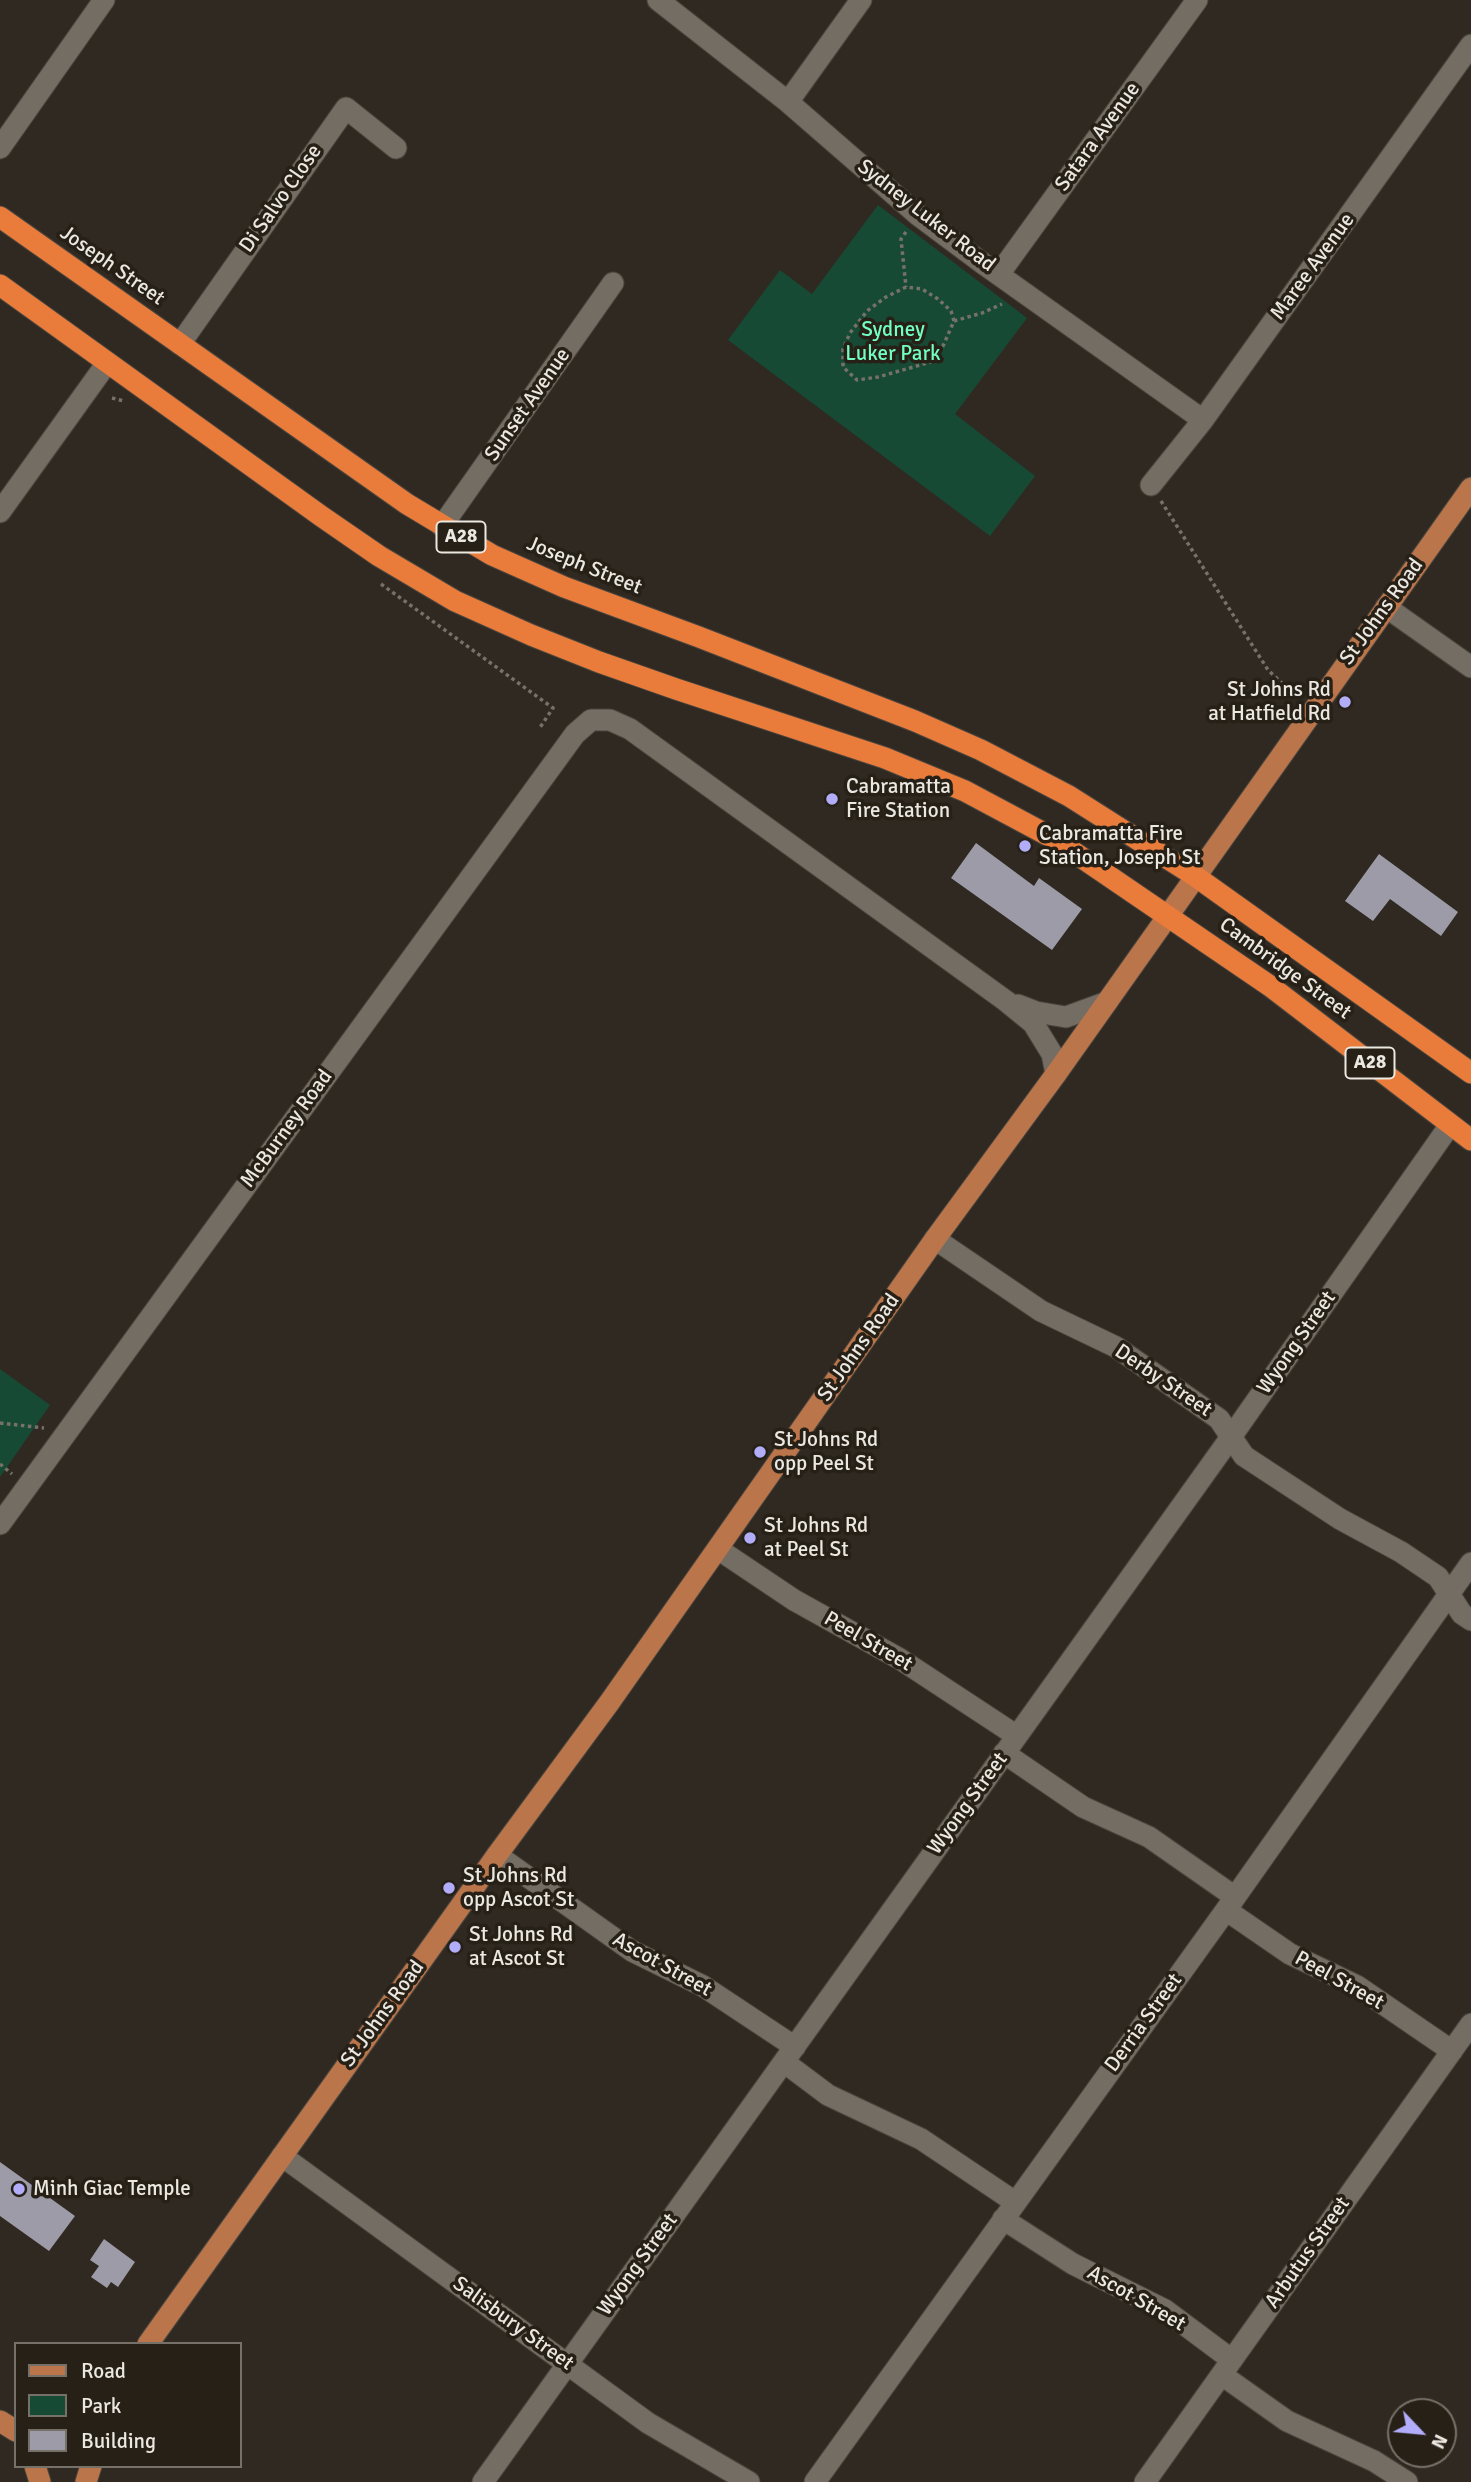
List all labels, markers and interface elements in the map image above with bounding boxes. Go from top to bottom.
street label: Satara Avenue [1050,78,1146,196]
street label: Di Salvo Close [234,140,328,258]
street label: Sydney Luker Road [852,154,1000,278]
street label: Maree Avenue [1266,209,1360,325]
street label: Joseph Street [55,221,169,311]
park label: Sydney Luker Park [845,317,941,367]
street label: Sunset Avenue [480,344,576,466]
road number: A28 [436,522,486,552]
street label: Joseph Street [523,531,645,601]
street label: St Johns Road [1335,554,1429,670]
place label: St Johns Rd at Hatfield Rd [1208,677,1331,727]
marker: St Johns Rd at Hatfield Rd [1337,694,1353,710]
place label: Cabramatta Fire Station [846,774,951,824]
marker: Cabramatta Fire Station [824,791,840,807]
place label: Cabramatta Fire Station, Joseph St [1039,821,1201,871]
marker: Cabramatta Fire Station, Joseph St [1017,838,1033,854]
street label: Cambridge Street [1214,913,1356,1025]
road number: A28 [1346,1048,1394,1078]
street label: McBurney Road [236,1065,338,1193]
street label: Wyong Street [1252,1287,1342,1399]
street label: St Johns Road [813,1289,905,1407]
street label: Derby Street [1109,1339,1217,1423]
place label: St Johns Rd opp Peel St [774,1427,878,1477]
marker: St Johns Rd opp Peel St [752,1444,768,1460]
place label: St Johns Rd at Peel St [764,1513,868,1563]
marker: St Johns Rd at Peel St [742,1530,758,1546]
street label: Peel Street [819,1607,917,1677]
street label: Wyong Street [922,1748,1014,1860]
place label: St Johns Rd opp Ascot St [463,1863,574,1913]
marker: St Johns Rd opp Ascot St [441,1880,457,1896]
place label: St Johns Rd at Ascot St [469,1922,573,1972]
street label: Ascot Street [608,1928,716,2002]
marker: St Johns Rd at Ascot St [447,1939,463,1955]
street label: Peel Street [1290,1946,1388,2016]
street label: St Johns Road [336,1956,430,2072]
street label: Derria Street [1100,1969,1188,2077]
place label: Minh Giac Temple [33,2176,191,2202]
marker: Minh Giac Temple [11,2181,27,2197]
street label: Arbutus Street [1260,2192,1356,2314]
street label: Wyong Street [592,2209,684,2321]
street label: Ascot Street [1082,2261,1190,2337]
street label: Salisbury Street [448,2272,578,2376]
legend [14,2342,242,2468]
text: Road [81,2358,126,2384]
text: Park [81,2393,121,2419]
north arrow [1387,2398,1457,2468]
text: Building [81,2428,156,2454]
text: N [1425,2430,1453,2453]

